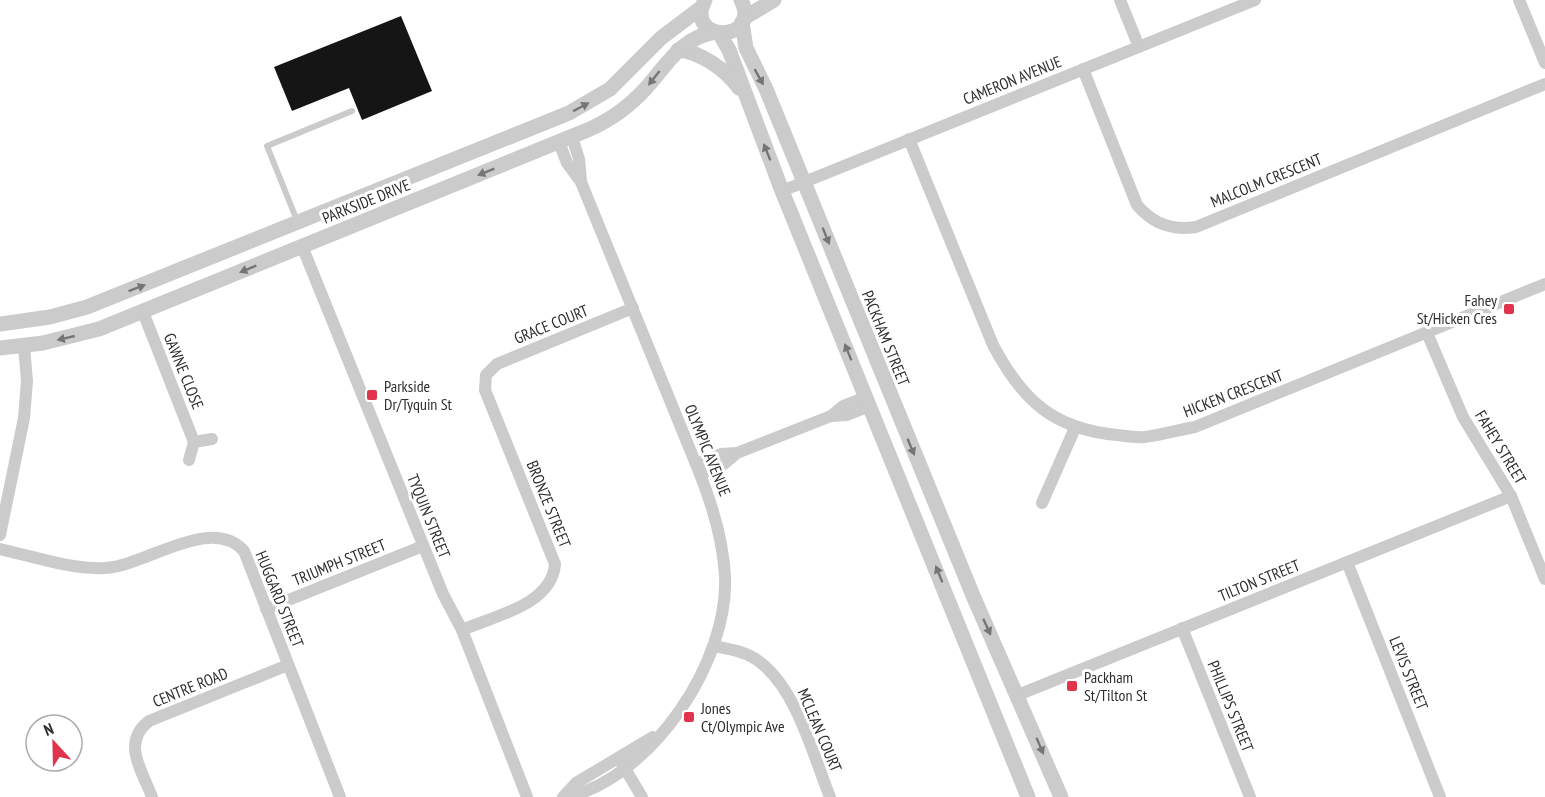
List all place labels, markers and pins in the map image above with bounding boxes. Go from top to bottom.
place label: Fahey St/Hicken Cres [1417,290,1497,328]
marker: Fahey St/Hicken Cres [1502,302,1516,316]
place label: Parkside Dr/Tyquin St [384,376,453,414]
marker: Parkside Dr/Tyquin St [365,388,379,402]
place label: Packham St/Tilton St [1084,667,1148,705]
marker: Packham St/Tilton St [1065,679,1079,693]
place label: Jones Ct/Olympic Ave [700,698,785,736]
marker: Jones Ct/Olympic Ave [682,710,696,724]

